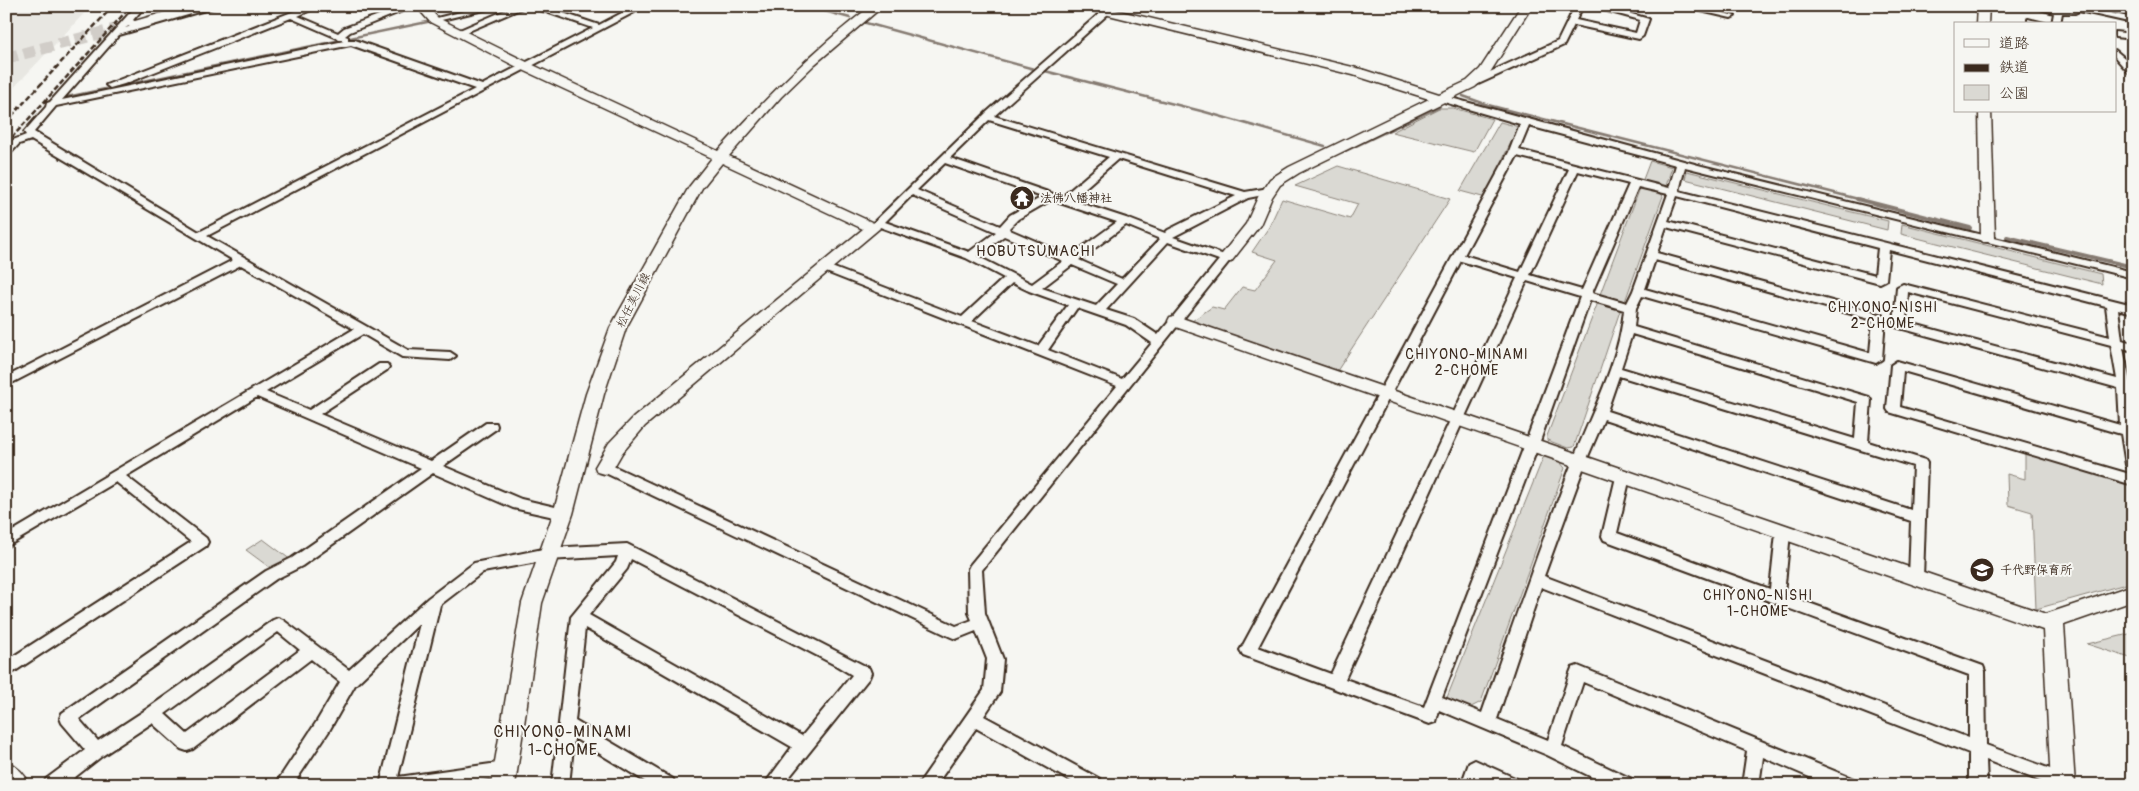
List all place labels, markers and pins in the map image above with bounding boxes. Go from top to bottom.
temple icon: 法佛八幡神社 [1009,185,1035,211]
place label: 法佛八幡神社 [1040,191,1112,206]
school or university icon: 千代野保育所 [1969,557,1995,583]
place label: 千代野保育所 [2000,563,2073,578]

